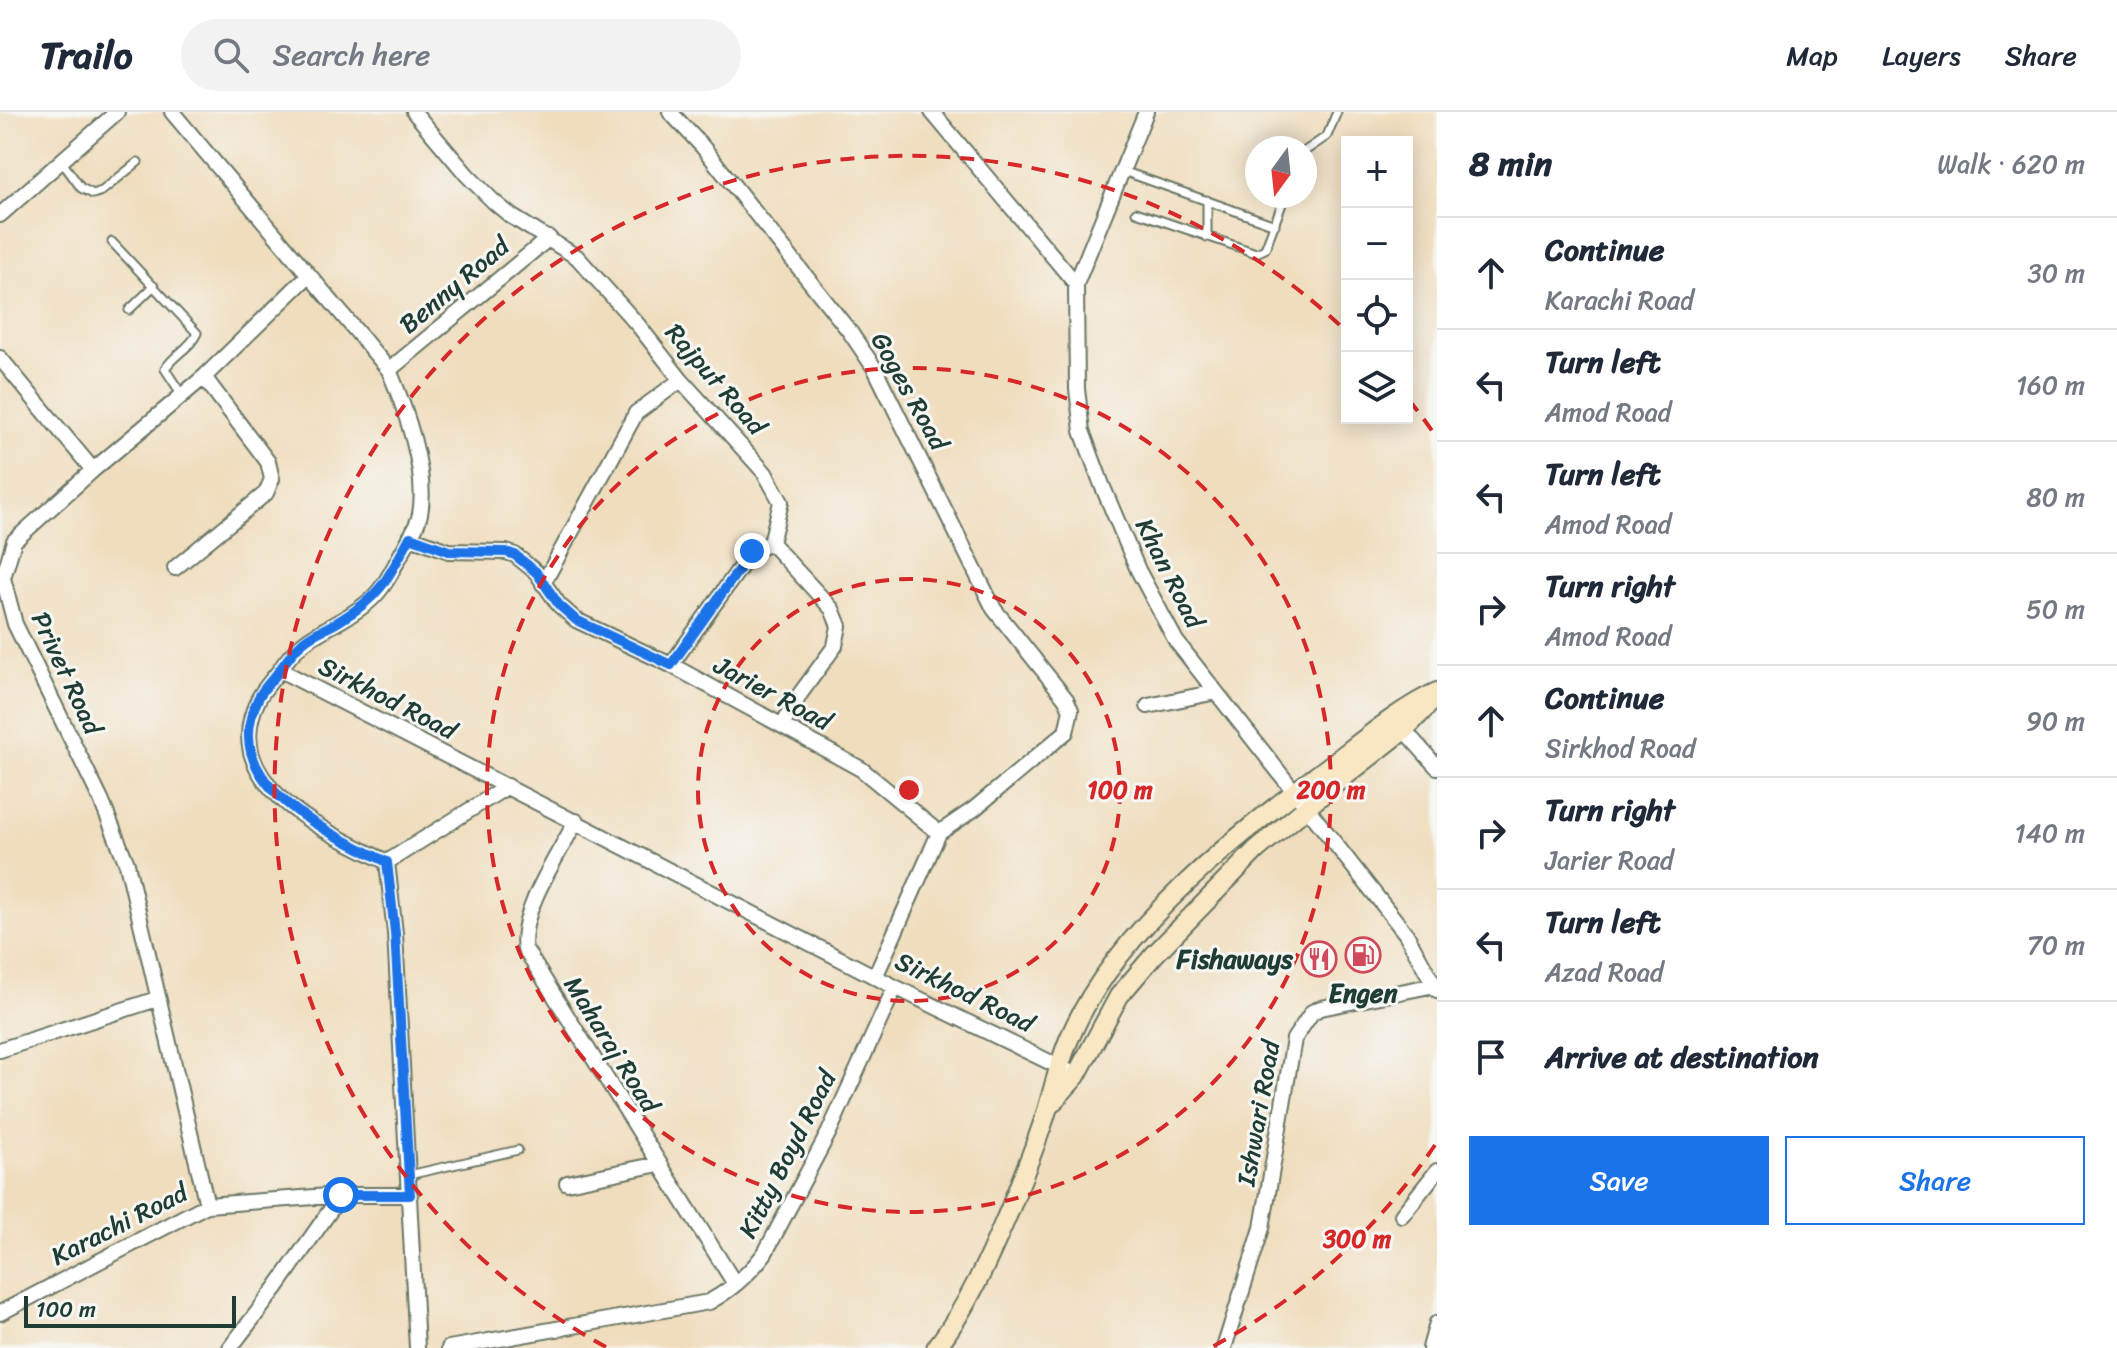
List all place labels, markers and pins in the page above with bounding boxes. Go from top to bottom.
centre of rings [895,776,923,804]
place label: Fishaways [1176,936,1294,982]
fuel station icon: Engen [1344,936,1382,974]
restaurant icon: Fishaways [1300,940,1338,978]
place label: Engen [1328,970,1398,1016]

